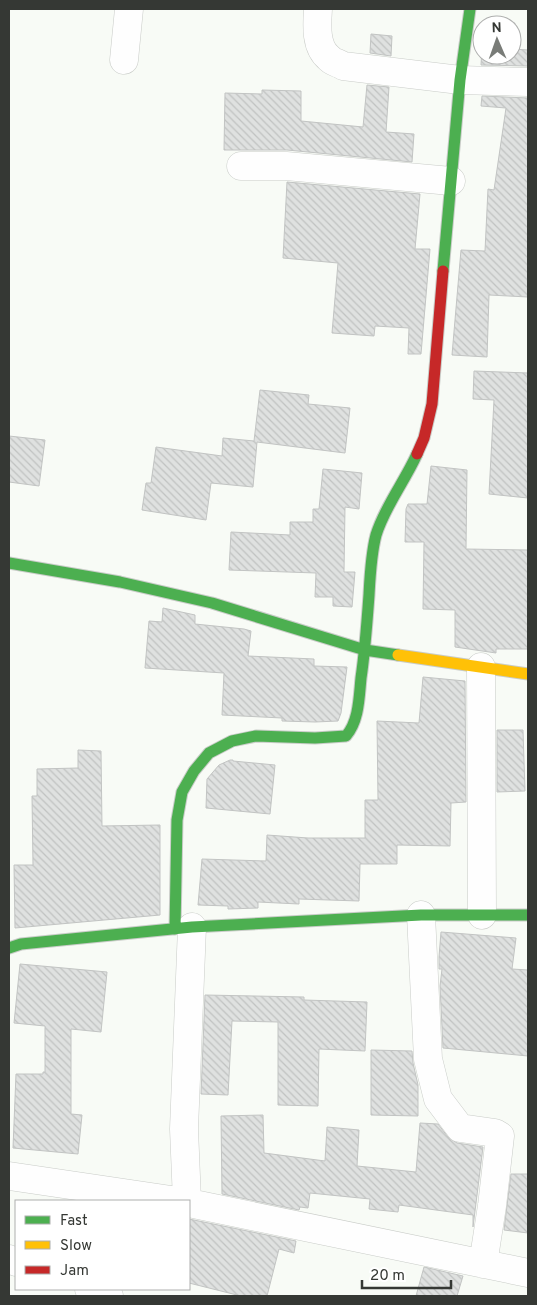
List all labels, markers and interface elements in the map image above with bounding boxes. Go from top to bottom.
north arrow [472,15,522,65]
text: N [491,20,502,37]
legend [15,1200,190,1290]
text: Fast [60,1212,88,1231]
text: Slow [60,1237,92,1256]
scale bar [362,1258,451,1290]
text: Jam [60,1262,89,1281]
text: 20 m [370,1267,405,1286]

